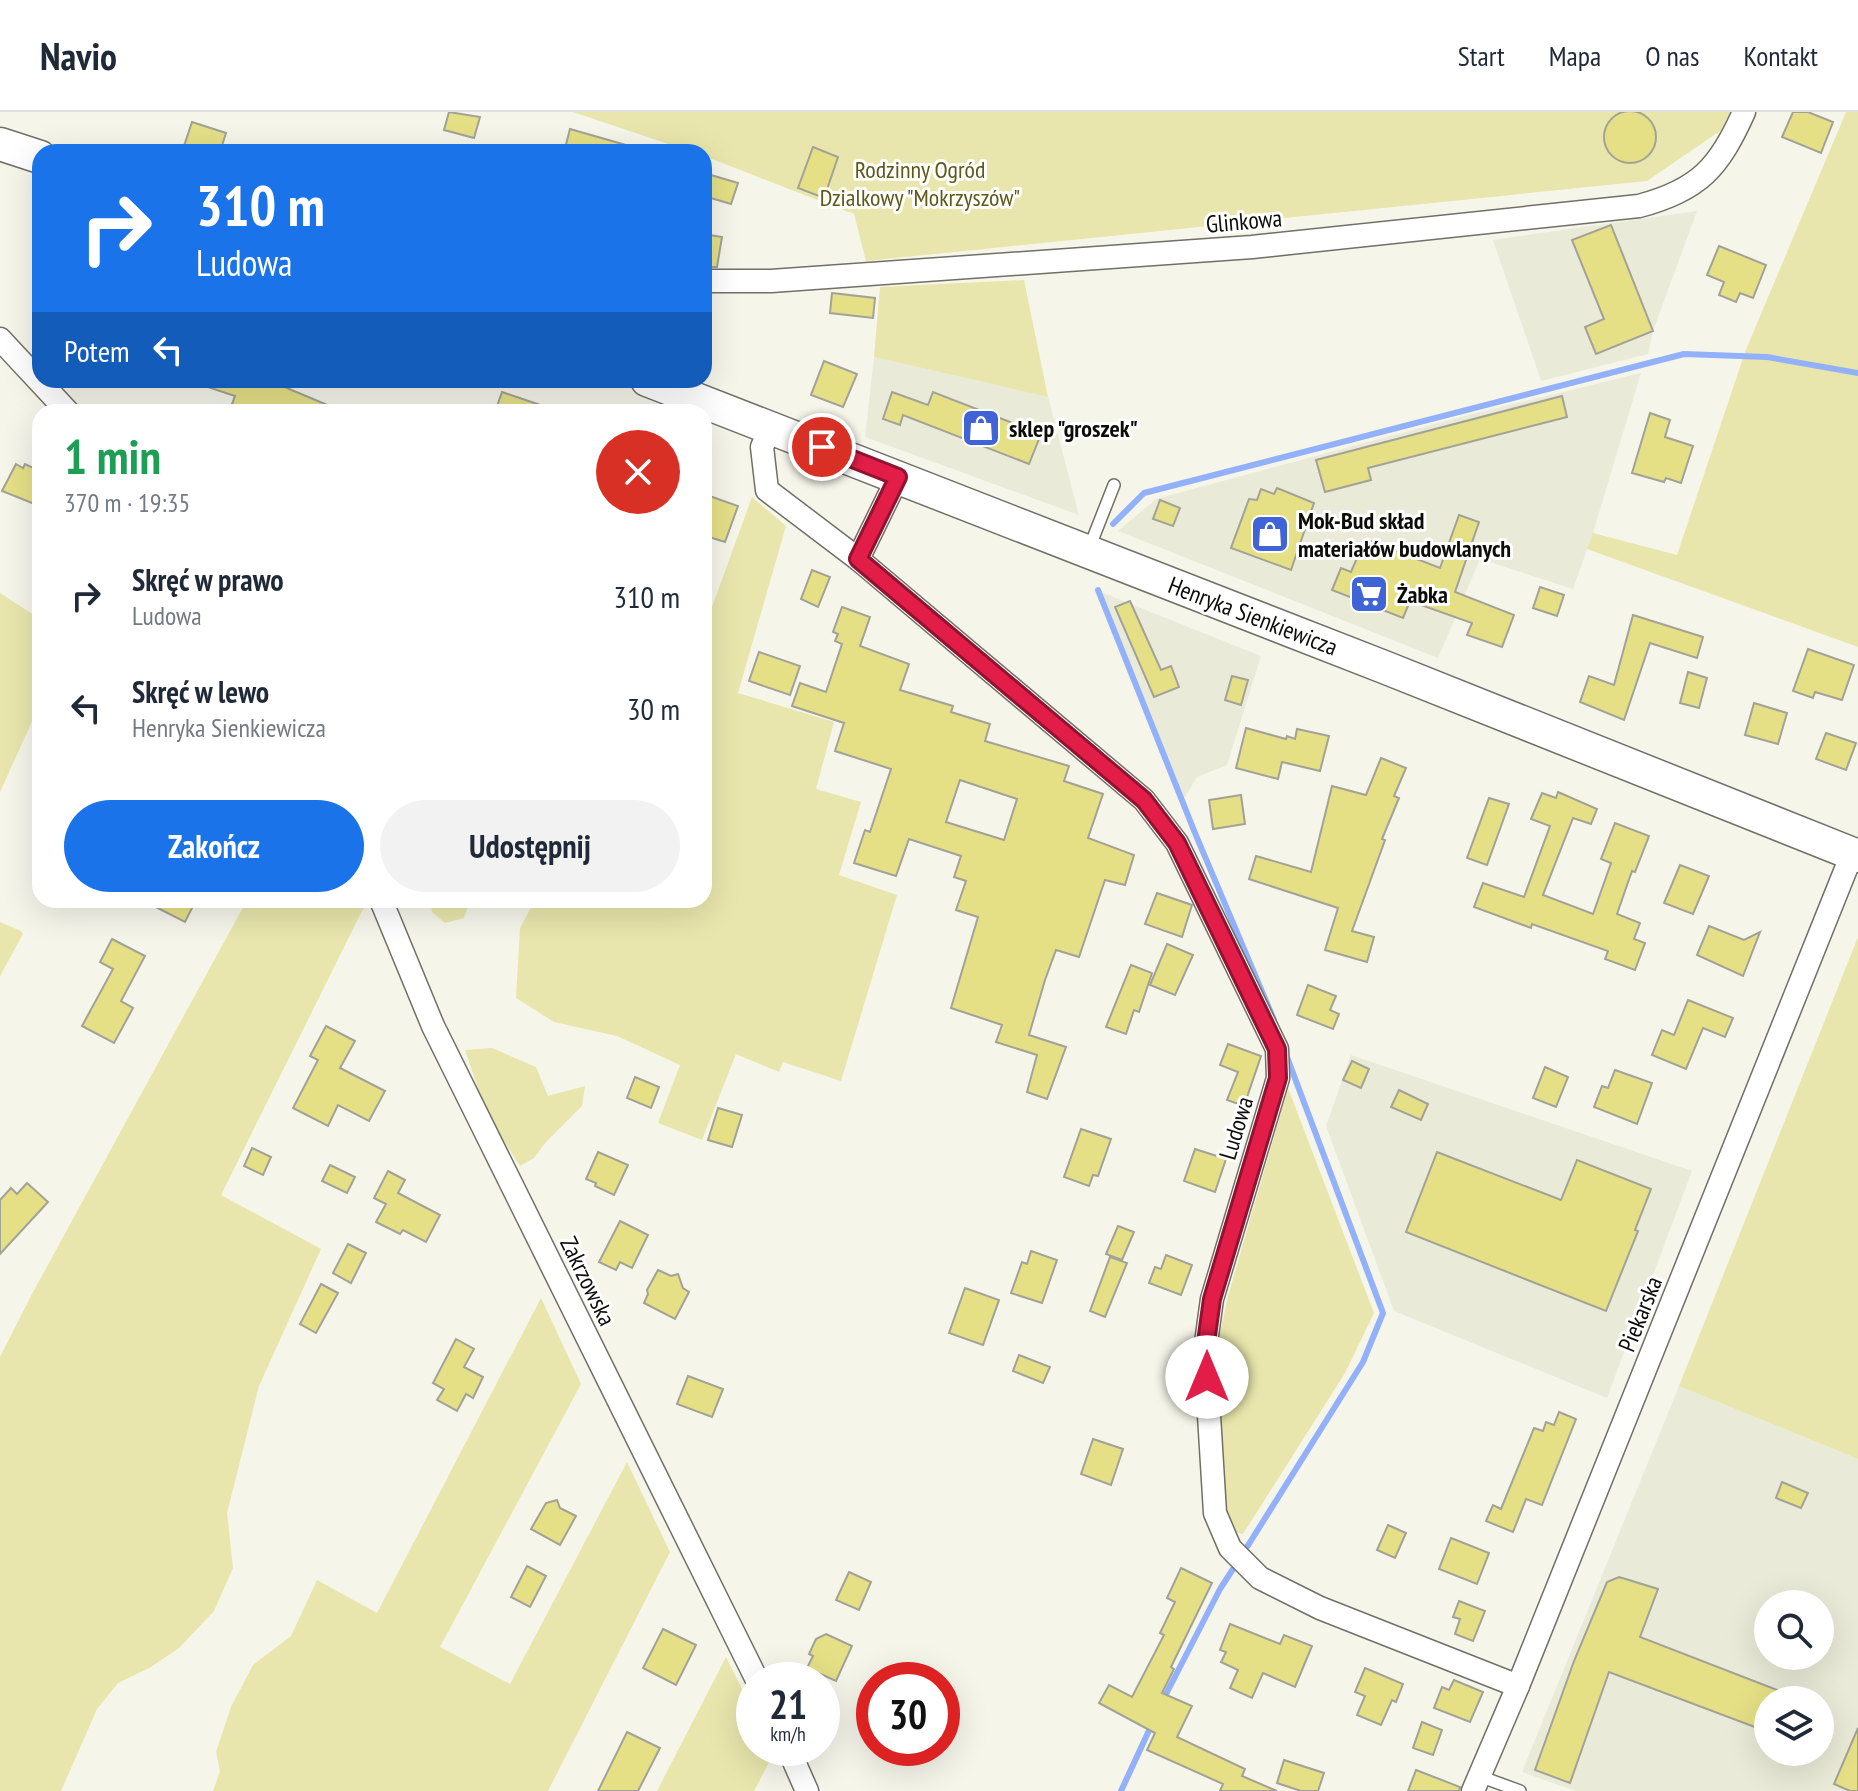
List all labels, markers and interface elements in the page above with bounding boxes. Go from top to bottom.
text: Navio [40,31,117,80]
text: Start [1458,37,1505,74]
text: Mapa [1549,37,1601,74]
text: O nas [1645,37,1699,74]
text: Kontakt [1743,37,1818,74]
park label: Rodzinny Ogród Dzialkowy "Mokrzyszów" [820,154,1020,213]
text: 310 m [196,169,325,241]
icon: right [64,176,168,280]
street label: Glinkowa [1205,202,1283,240]
text: Ludowa [196,239,293,286]
icon: left [146,328,190,372]
text: Potem [64,331,130,370]
shop icon: sklep "groszek" [960,407,1002,449]
pin [788,413,856,481]
place label: sklep "groszek" [1009,413,1138,444]
text: 1 min [64,425,161,487]
icon: arrive [800,425,844,469]
button: close [596,430,680,514]
text: 370 m · 19:35 [64,486,190,519]
place label: Mok-Bud skład materiałów budowlanych [1298,505,1511,564]
shop icon: Mok-Bud skład materiałów budowlanych [1249,513,1291,555]
text: Skręć w prawo [132,560,284,599]
street label: Henryka Sienkiewicza [1164,569,1342,663]
supermarket icon: Żabka [1348,573,1390,615]
icon: right [64,574,108,618]
text: 310 m [614,577,680,616]
place label: Żabka [1397,579,1448,610]
text: Ludowa [132,599,202,632]
text: Skręć w lewo [132,672,269,711]
icon: left [64,686,108,730]
text: 30 m [627,689,680,728]
text: Henryka Sienkiewicza [132,711,326,744]
button: Zakończ [64,800,364,892]
button: Udostępnij [380,800,680,892]
street label: Ludowa [1212,1093,1260,1163]
street label: Zakrzowska [553,1231,623,1331]
street label: Piekarska [1611,1272,1669,1356]
position arrow [1165,1335,1249,1419]
map controls [1754,1590,1834,1766]
button: search [1754,1590,1834,1670]
speed limit sign: 30 [856,1662,960,1766]
text: 21 [769,1678,807,1730]
button: layers [1754,1686,1834,1766]
text: km/h [770,1721,806,1747]

